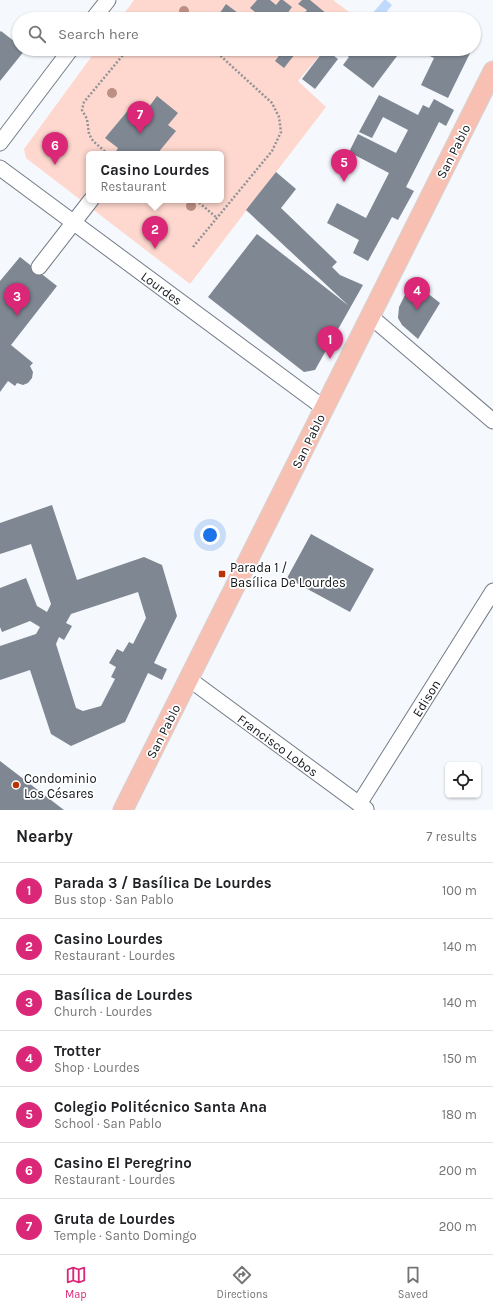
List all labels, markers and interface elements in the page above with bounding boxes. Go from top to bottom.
search box [12,12,481,56]
icon: search [26,23,48,45]
text: Search here [58,25,139,43]
pin: 7 [127,101,153,134]
street label: San Pablo [433,122,473,181]
pin: 6 [42,132,68,165]
pin: 5 [331,149,357,182]
popup [86,151,224,203]
text: Casino Lourdes [100,161,210,179]
text: Restaurant [100,179,166,194]
pin: 2 [142,216,168,249]
street label: Lourdes [138,269,185,308]
pin: 4 [404,277,430,310]
pin: 3 [4,283,30,316]
pin: 1 [317,326,343,359]
street label: San Pablo [289,412,328,471]
your location [200,525,220,545]
place label: Parada 1 / Basílica De Lourdes [230,560,346,590]
marker: Parada 1 / Basílica De Lourdes [217,569,227,579]
street label: Edison [409,677,444,719]
street label: San Pablo [143,702,183,761]
street label: Francisco Lobos [235,711,321,780]
map controls [445,762,481,798]
button: locate [445,762,481,798]
place label: Condominio Los Césares [24,771,97,801]
marker: Condominio Los Césares [11,780,21,790]
text: Nearby [16,826,73,846]
text: 7 results [426,829,477,844]
text: Parada 3 / Basílica De Lourdes [54,874,272,892]
text: 1 [27,883,31,898]
text: 100 m [442,883,477,898]
text: Bus stop · San Pablo [54,892,174,907]
text: Casino Lourdes [54,930,163,948]
text: 2 [25,939,33,954]
text: 140 m [442,939,477,954]
text: Restaurant · Lourdes [54,948,175,963]
text: Basílica de Lourdes [54,986,193,1004]
text: 3 [25,995,33,1010]
text: 140 m [442,995,477,1010]
text: Church · Lourdes [54,1004,152,1019]
text: Trotter [54,1042,101,1060]
text: 4 [25,1051,33,1066]
text: 150 m [442,1051,477,1066]
text: Shop · Lourdes [54,1060,140,1075]
text: Colegio Politécnico Santa Ana [54,1098,267,1116]
text: 5 [25,1107,33,1122]
text: 180 m [442,1107,477,1122]
text: School · San Pablo [54,1116,162,1131]
text: Casino El Peregrino [54,1154,192,1172]
text: 6 [25,1163,33,1178]
text: 200 m [439,1163,477,1178]
text: Restaurant · Lourdes [54,1172,175,1187]
text: Gruta de Lourdes [54,1210,175,1228]
text: 7 [26,1219,32,1234]
text: 200 m [439,1219,477,1234]
text: Temple · Santo Domingo [54,1228,197,1243]
tab: Map [65,1264,87,1301]
tab: Directions [216,1264,268,1301]
tab: Saved [398,1264,428,1301]

